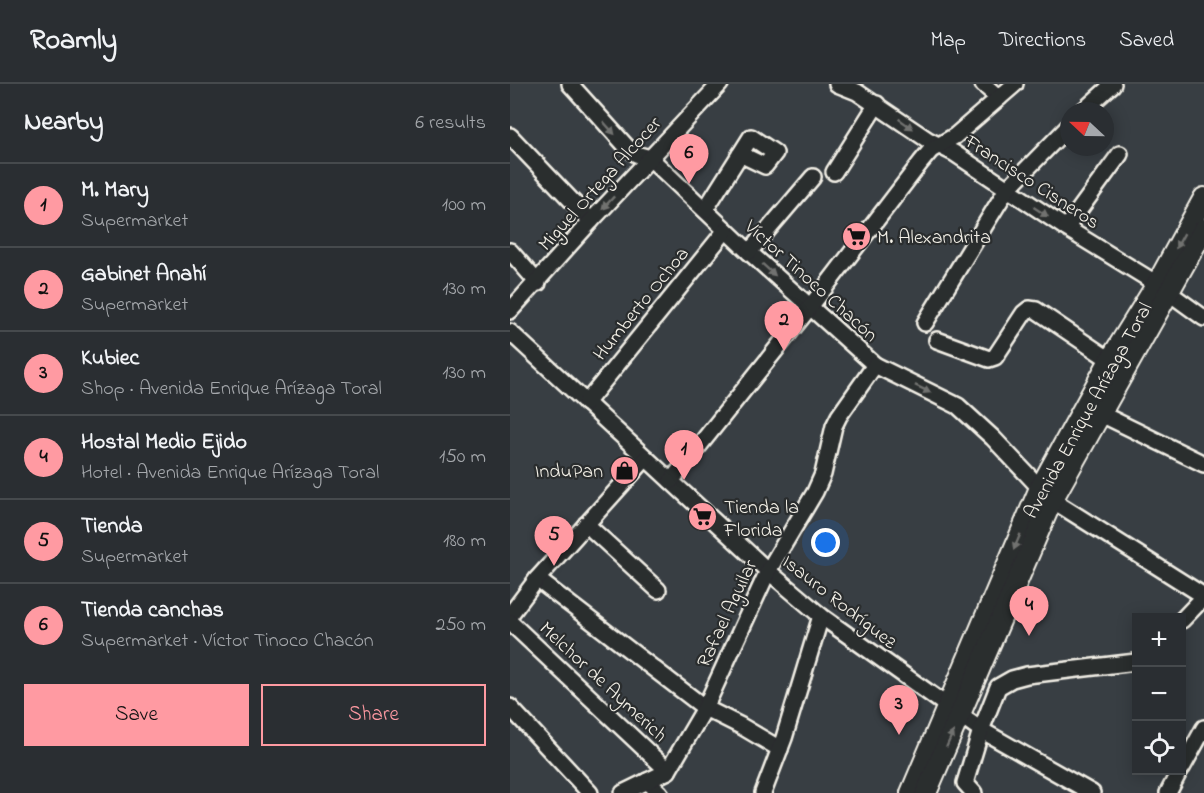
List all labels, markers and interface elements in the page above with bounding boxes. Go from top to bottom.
text: Roamly [30,21,117,62]
text: Map [930,26,966,56]
text: Directions [999,26,1086,56]
text: Saved [1119,26,1174,56]
north arrow [1060,102,1114,156]
text: Nearby [24,104,103,142]
text: 6 results [415,109,486,138]
street label: Miguel Ortega Alcocer [532,110,671,259]
one-way arrow [897,118,913,130]
one-way arrow [602,120,615,135]
street label: Francisco Cisneros [958,128,1105,238]
pin: 6 [670,135,708,184]
text: M. Mary [81,175,149,207]
text: 1 [40,191,47,220]
text: 100 m [442,191,486,220]
one-way arrow [601,196,615,210]
one-way arrow [1033,206,1049,217]
text: Supermarket [81,207,188,236]
street label: Víctor Tinoco Chacón [736,213,884,350]
supermarket icon: M. Alexandrita [840,220,872,252]
place label: M. Alexandrita [877,224,991,253]
one-way arrow [1175,233,1185,250]
street label: Humberto Ochoa [587,241,697,368]
text: Gabinet Anahí [81,259,207,291]
one-way arrow [762,263,776,277]
text: 2 [39,275,48,304]
text: 130 m [442,275,486,304]
text: Supermarket [81,291,188,320]
street label: Avenida Enrique Arízaga Toral [1018,298,1162,525]
pin: 2 [764,302,804,351]
text: Kubiec [81,343,139,375]
text: 3 [39,359,48,388]
text: 130 m [442,359,486,388]
text: Shop · Avenida Enrique Arízaga Toral [81,375,382,404]
one-way arrow [914,384,931,393]
text: Hostal Medio Ejido [81,427,247,459]
pin: 1 [664,430,704,480]
text: 4 [39,443,48,472]
text: 150 m [439,443,486,472]
shop icon: InduPan [608,454,640,486]
place label: InduPan [535,458,603,487]
text: Hotel · Avenida Enrique Arízaga Toral [81,459,379,488]
place label: Tienda la Florida [723,494,799,546]
supermarket icon: Tienda la Florida [687,501,719,533]
text: Tienda [81,511,143,543]
pin: 5 [534,516,573,566]
text: 5 [38,527,49,556]
text: 180 m [443,527,486,556]
your location [811,528,840,557]
one-way arrow [1012,534,1021,551]
text: Supermarket [81,543,188,572]
street label: Isauro Rodríguez [774,549,903,658]
street label: Rafael Aguilar [691,555,767,673]
pin: 4 [1010,586,1048,636]
text: Tienda canchas [81,595,224,627]
text: 6 [39,611,48,640]
text: 250 m [435,611,486,640]
map controls [1132,613,1186,775]
button: + [1132,613,1186,667]
street label: Melchor de Aymerich [532,616,673,750]
text: Supermarket · Víctor Tinoco Chacón [81,627,374,656]
button: − [1132,667,1186,721]
button: Save [24,684,249,746]
button: Share [261,684,486,746]
pin: 3 [880,686,918,735]
button: locate [1132,721,1186,775]
one-way arrow [945,731,954,748]

